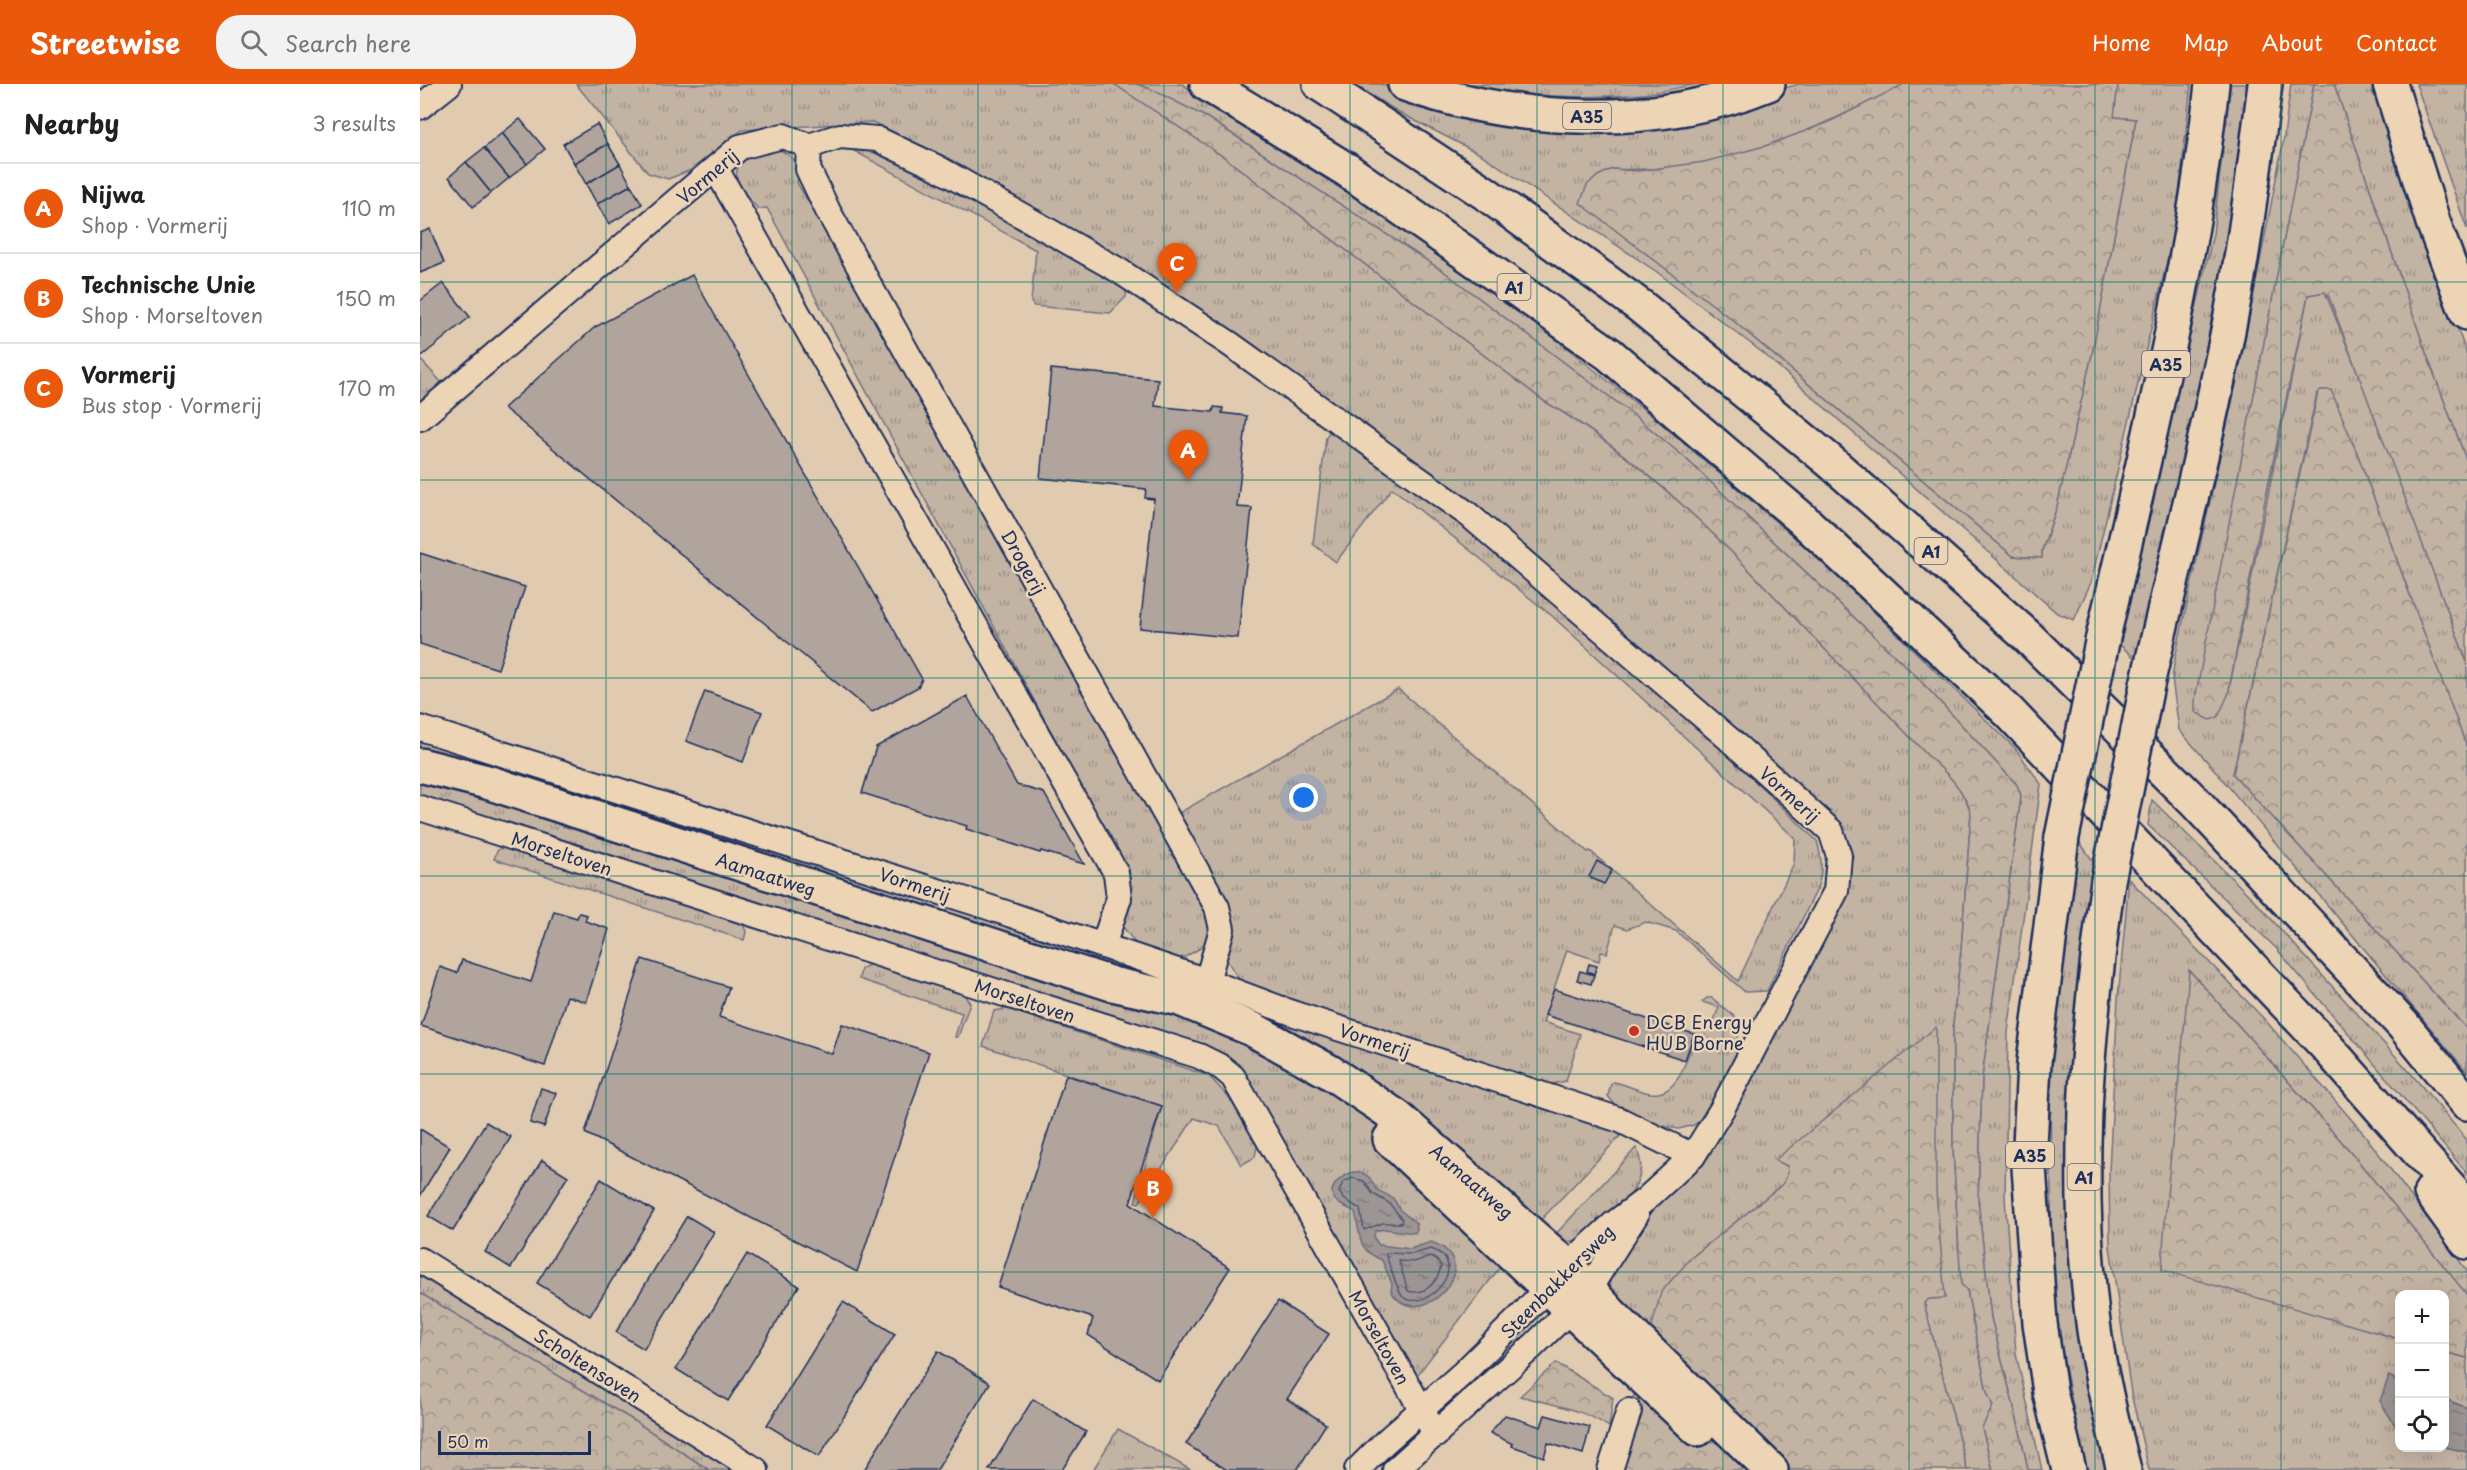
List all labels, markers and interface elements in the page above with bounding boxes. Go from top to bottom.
search box [216,15,636,69]
text: Streetwise [30,21,180,64]
icon: search [237,26,270,59]
text: Search here [285,26,411,59]
text: Home [2092,26,2151,58]
text: Map [2184,26,2229,58]
text: About [2262,26,2323,58]
text: Contact [2356,26,2437,58]
road number: A35 [1563,103,1611,129]
text: Nearby [24,104,119,143]
text: 3 results [313,108,396,138]
street label: Vormerij [670,142,744,210]
text: Nijwa [81,177,145,210]
text: A [36,193,51,223]
text: 110 m [342,193,396,223]
text: Shop · Vormerij [81,210,228,240]
pin: C [1158,244,1197,293]
text: Technische Unie [81,267,256,300]
road number: A1 [1498,274,1530,300]
text: B [37,283,50,313]
text: 150 m [336,283,396,313]
text: Shop · Morseltoven [81,300,263,330]
road number: A35 [2142,351,2190,377]
text: Vormerij [81,357,176,390]
text: C [36,373,51,403]
text: 170 m [338,373,396,403]
text: Bus stop · Vormerij [81,390,262,420]
pin: A [1168,430,1208,480]
street label: Drogerij [995,525,1053,599]
road number: A1 [1914,538,1948,564]
street label: Vormerij [1754,759,1826,829]
your location [1289,783,1318,812]
street label: Morseltoven [508,824,616,882]
street label: Aamaatweg [713,845,819,903]
street label: Vormerij [876,860,954,908]
street label: Morseltoven [971,971,1079,1029]
place label: DCB Energy HUB Borne [1646,1008,1752,1056]
street label: Vormerij [1336,1016,1414,1064]
marker: DCB Energy HUB Borne [1627,1024,1641,1038]
street label: Aamaatweg [1424,1137,1520,1225]
road number: A35 [2006,1142,2054,1168]
road number: A1 [2068,1164,2100,1190]
pin: B [1134,1168,1172,1218]
street label: Steenbakkersweg [1494,1218,1620,1344]
street label: Morseltoven [1343,1285,1417,1389]
map controls [2395,1290,2449,1452]
button: + [2395,1290,2449,1344]
street label: Scholtensoven [529,1321,647,1409]
button: − [2395,1344,2449,1398]
button: locate [2395,1398,2449,1452]
scale bar [438,1428,591,1456]
text: 50 m [447,1429,488,1453]

